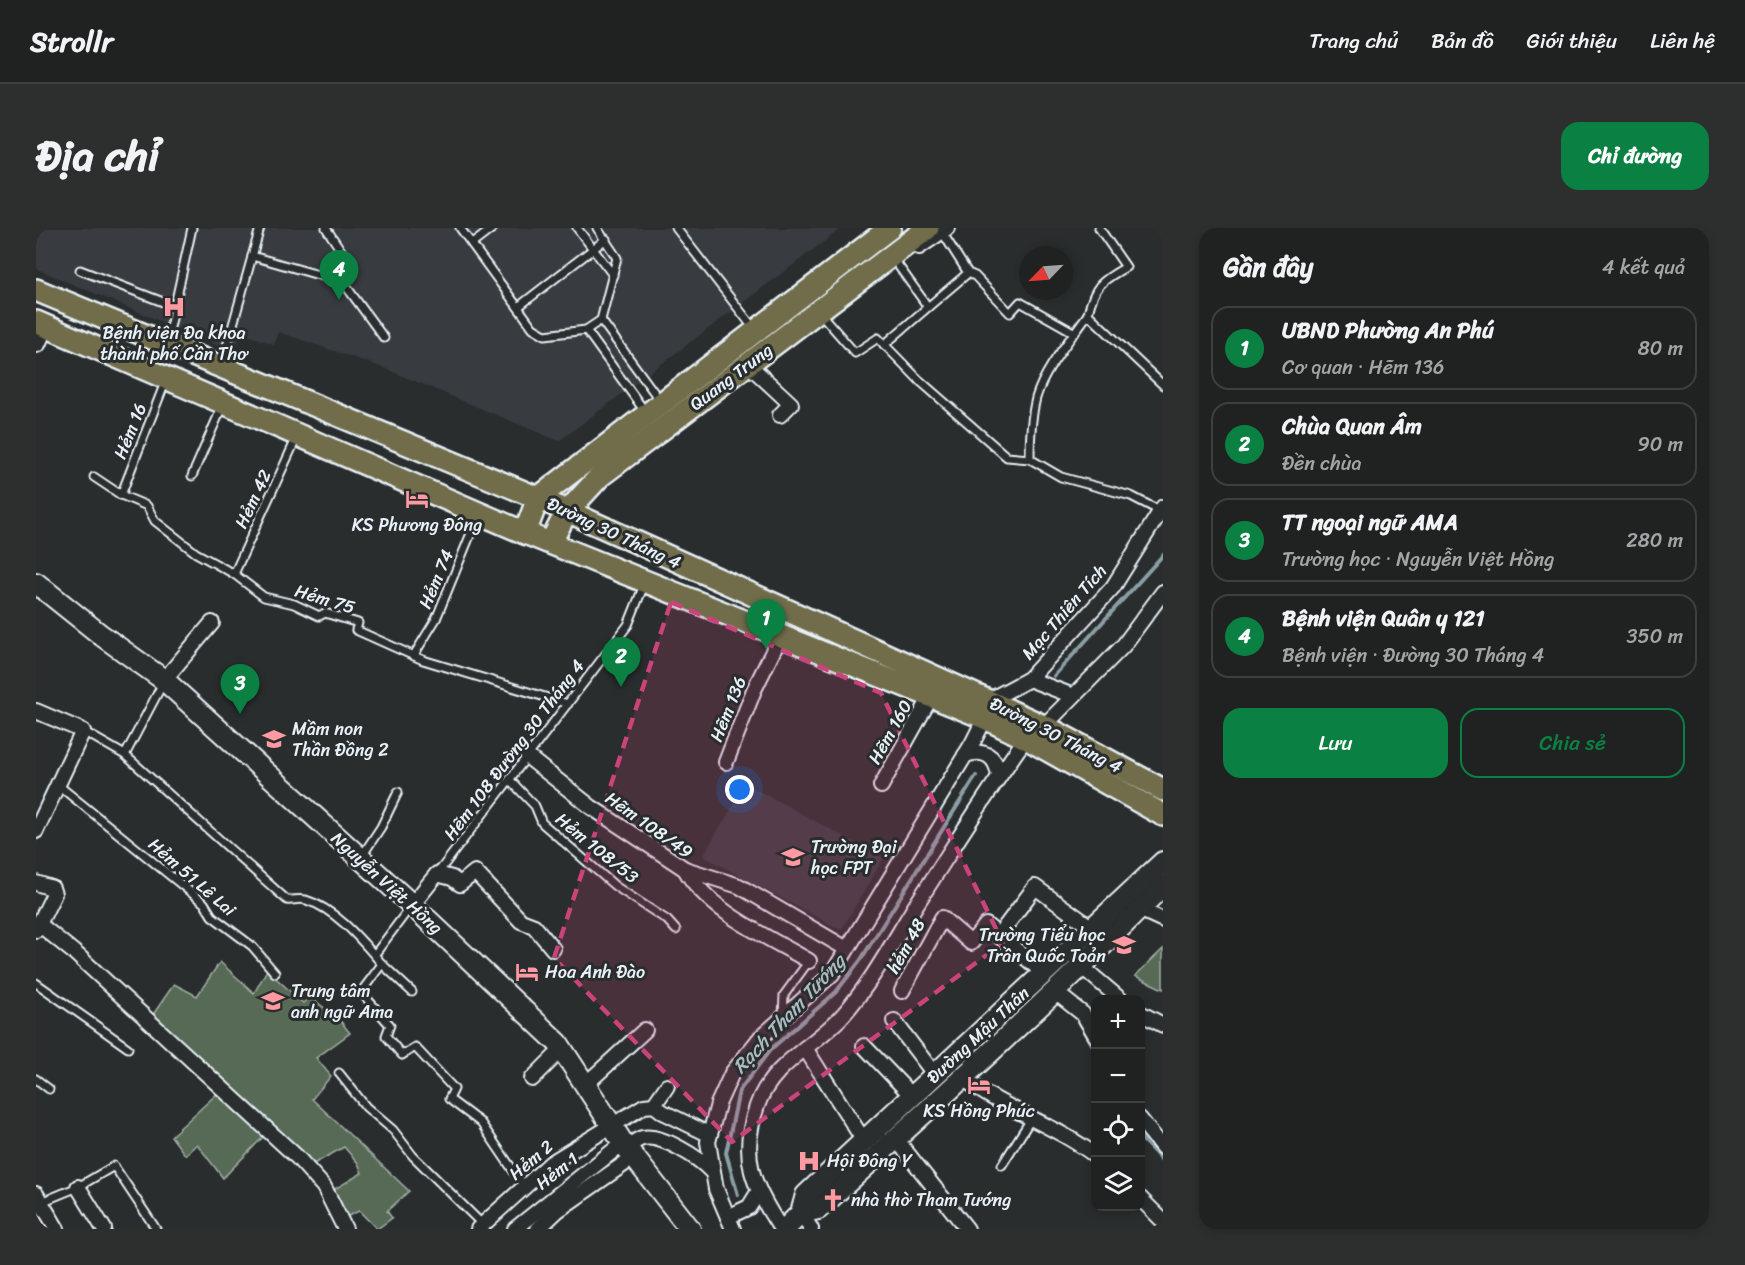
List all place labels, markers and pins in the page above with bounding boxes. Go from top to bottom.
pin: 4 [320,250,358,300]
hospital icon: Bệnh viện Đa khoa thành phố Cần Thơ [161,294,187,320]
place label: Bệnh viện Đa khoa thành phố Cần Thơ [100,317,249,370]
hotel icon: KS Phương Đông [404,486,430,512]
place label: KS Phương Đông [352,509,482,541]
pin: 1 [746,600,786,649]
pin: 2 [602,638,640,687]
pin: 3 [220,664,260,714]
place label: Mầm non Thần Đồng 2 [292,713,389,766]
school or university icon: Mầm non Thần Đồng 2 [261,726,287,752]
place label: Trường Đại học FPT [810,831,898,884]
school or university icon: Trường Đại học FPT [780,844,806,870]
place label: Trường Tiểu học Trần Quốc Toản [979,919,1106,972]
school or university icon: Trường Tiểu học Trần Quốc Toản [1111,932,1137,958]
place label: Hoa Anh Đào [545,956,645,988]
hotel icon: Hoa Anh Đào [514,959,540,985]
place label: Trung tâm anh ngữ Ama [291,975,393,1028]
school or university icon: Trung tâm anh ngữ Ama [260,988,286,1014]
hotel icon: KS Hồng Phúc [966,1072,992,1098]
place label: KS Hồng Phúc [923,1095,1035,1127]
place label: Hội Đông Y [827,1145,913,1177]
hospital icon: Hội Đông Y [796,1148,822,1174]
place label: nhà thờ Tham Tướng [851,1184,1011,1216]
church icon: nhà thờ Tham Tướng [820,1187,846,1213]

